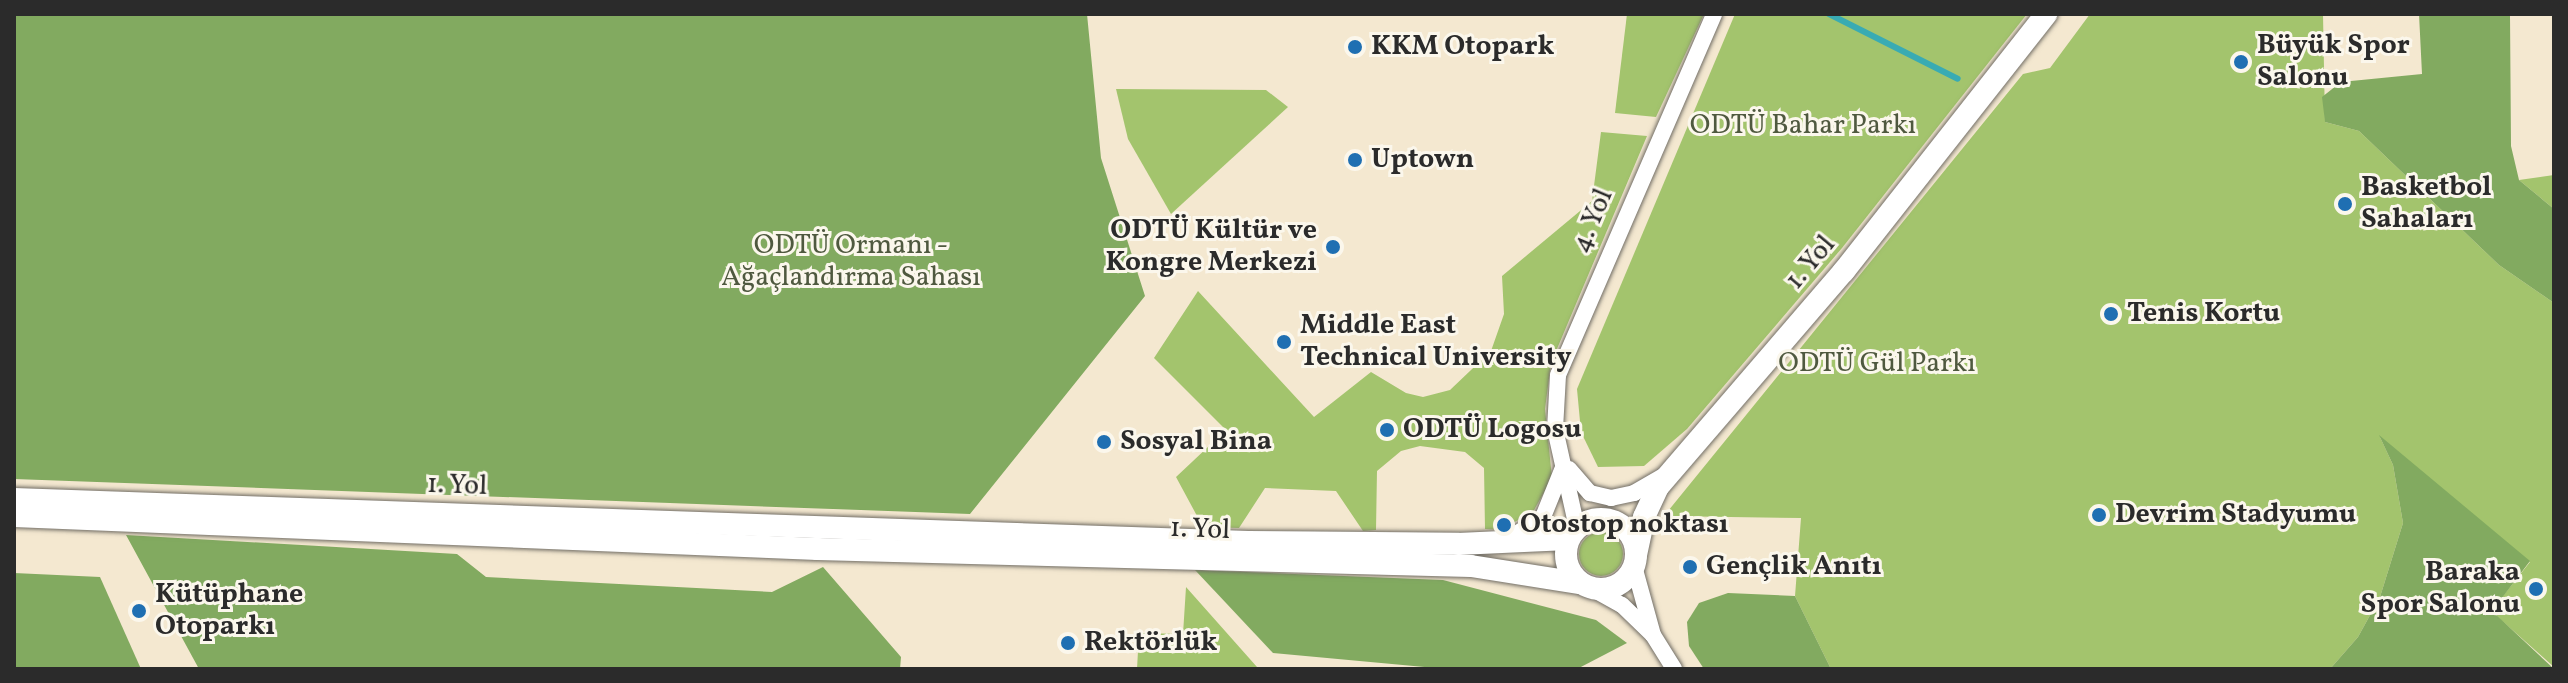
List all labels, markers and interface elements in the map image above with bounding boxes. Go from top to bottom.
place label: Büyük Spor Salonu [2257,29,2410,95]
place label: KKM Otopark [1371,30,1554,64]
marker: KKM Otopark [1346,38,1364,56]
marker: Büyük Spor Salonu [2232,53,2250,71]
park label: ODTÜ Bahar Parkı [1690,109,1916,143]
place label: Uptown [1371,143,1474,177]
marker: Uptown [1346,151,1364,169]
place label: Basketbol Sahaları [2361,171,2492,237]
street label: 4. Yol [1564,184,1622,258]
marker: Basketbol Sahaları [2336,195,2354,213]
place label: ODTÜ Kültür ve Kongre Merkezi [1106,214,1317,280]
park label: ODTÜ Ormanı - Ağaçlandırma Sahası [721,229,981,295]
street label: 1. Yol [1778,229,1844,297]
marker: ODTÜ Kültür ve Kongre Merkezi [1324,238,1342,256]
place label: Tenis Kortu [2127,297,2280,331]
marker: Tenis Kortu [2102,305,2120,323]
place label: Middle East Technical University [1300,309,1572,375]
marker: Middle East Technical University [1275,333,1293,351]
park label: ODTÜ Gül Parkı [1778,347,1976,381]
place label: ODTÜ Logosu [1403,413,1582,447]
marker: ODTÜ Logosu [1378,421,1396,439]
place label: Sosyal Bina [1120,425,1272,459]
marker: Sosyal Bina [1095,433,1113,451]
street label: 1. Yol [426,468,488,504]
place label: Devrim Stadyumu [2115,498,2356,532]
marker: Devrim Stadyumu [2090,506,2108,524]
place label: Otostop noktası [1520,508,1729,542]
street label: 1. Yol [1169,512,1231,548]
marker: Otostop noktası [1495,516,1513,534]
place label: Gençlik Anıtı [1706,550,1882,584]
place label: Baraka Spor Salonu [2361,556,2520,622]
marker: Gençlik Anıtı [1681,558,1699,576]
place label: Kütüphane Otoparkı [155,578,303,644]
marker: Baraka Spor Salonu [2527,580,2545,598]
marker: Kütüphane Otoparkı [130,602,148,620]
place label: Rektörlük [1084,626,1218,660]
marker: Rektörlük [1059,634,1077,652]

